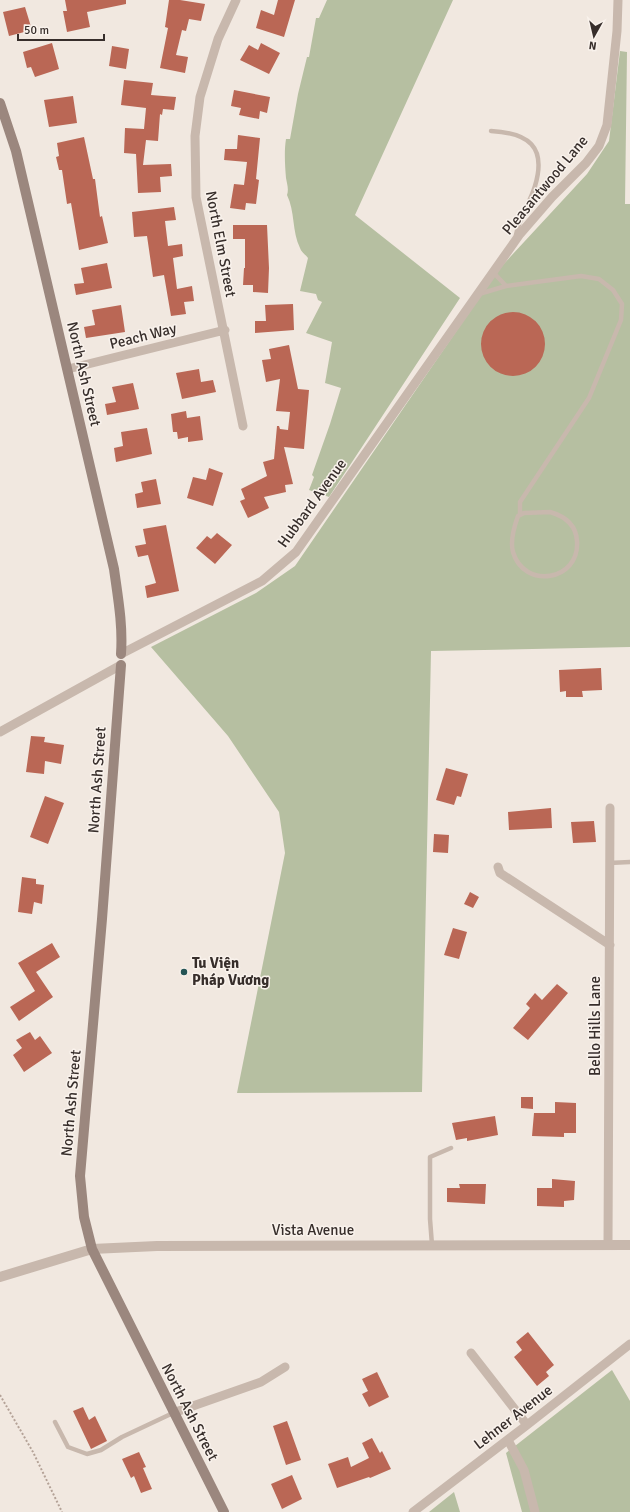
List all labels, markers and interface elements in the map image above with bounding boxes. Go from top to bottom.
scale bar [18,16,104,42]
north arrow [574,16,614,56]
text: 50 m [24,23,49,38]
text: N [588,38,597,52]
street label: Pleasantwood Lane [498,132,592,238]
street label: North Elm Street [202,189,240,299]
street label: Peach Way [108,319,178,353]
street label: North Ash Street [63,320,105,428]
street label: Hubbard Avenue [274,455,350,551]
street label: North Ash Street [84,726,110,834]
place label: Tu Viện Pháp Vương [192,954,269,989]
marker: Tu Viện Pháp Vương [179,967,189,977]
street label: Bello Hills Lane [586,976,604,1076]
street label: North Ash Street [57,1049,85,1157]
street label: Vista Avenue [272,1221,354,1239]
street label: North Ash Street [158,1360,222,1464]
street label: Lehner Avenue [470,1381,556,1453]

